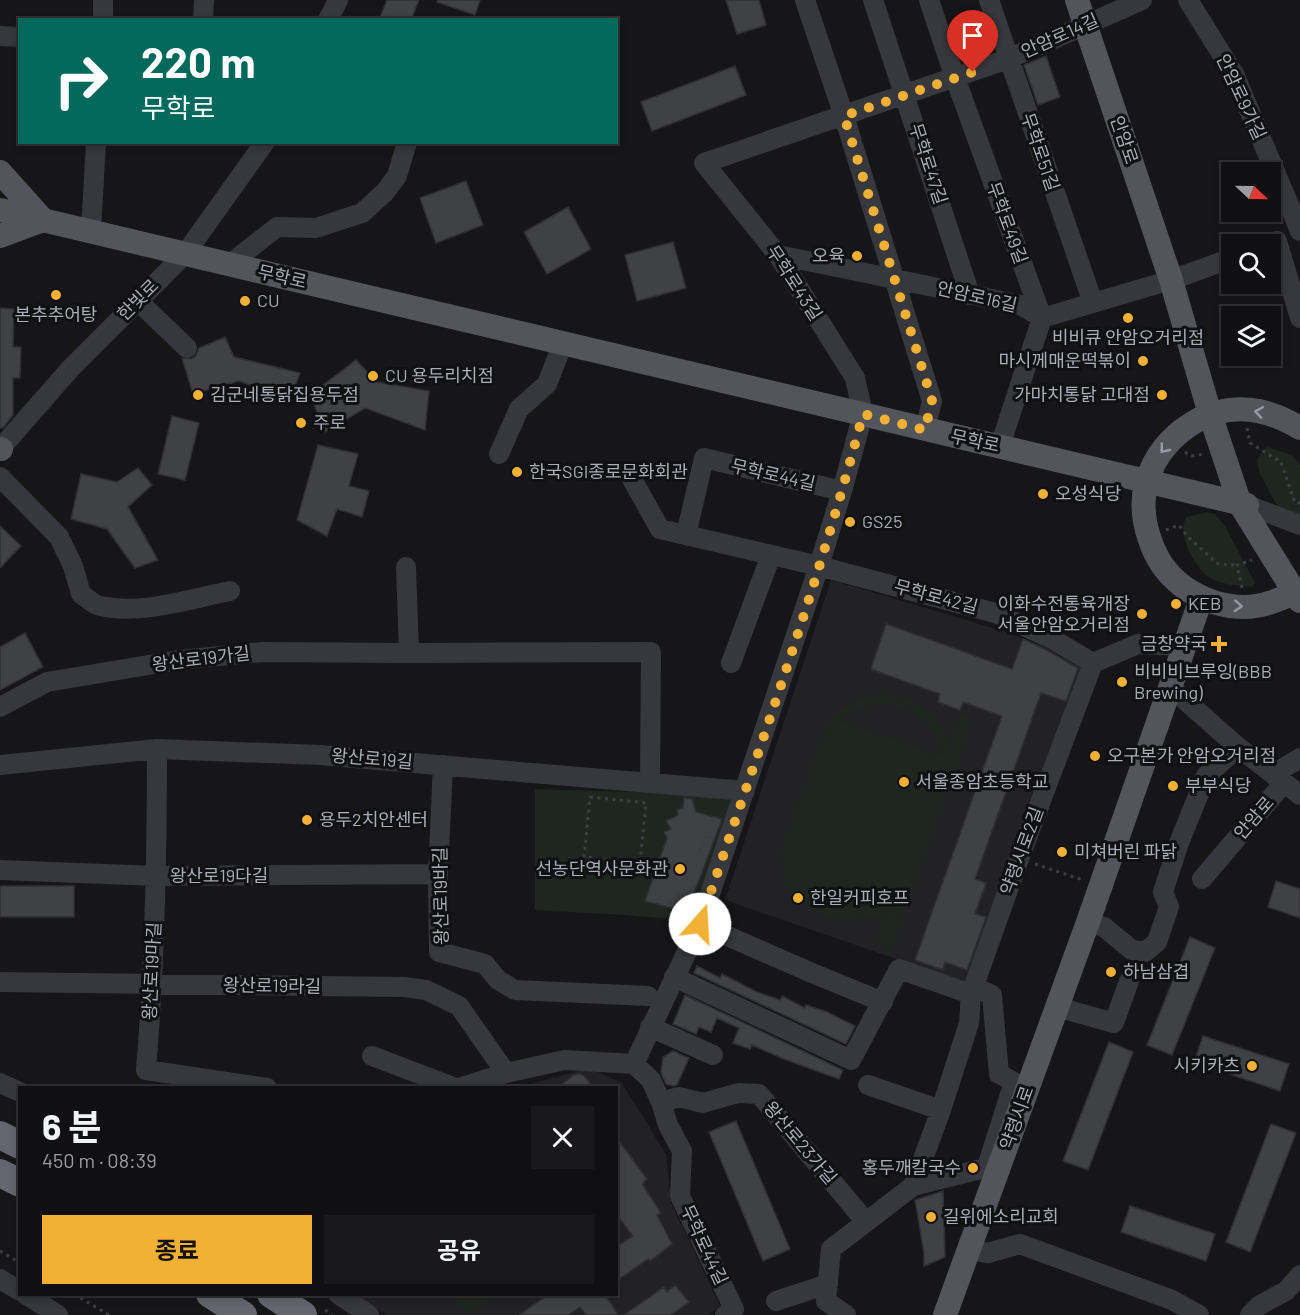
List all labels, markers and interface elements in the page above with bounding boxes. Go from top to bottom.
street label: 안암로14길 [1017,8,1102,62]
pin [947,10,998,72]
icon: arrive [956,19,989,52]
text: 220 m [141,36,255,86]
icon: right [42,42,120,120]
street label: 안암로9가길 [1212,50,1271,143]
text: 무학로 [141,91,216,123]
street label: 무학로51길 [1017,110,1065,194]
street label: 안암로 [1106,113,1143,167]
street label: 무학로47길 [905,120,952,207]
north arrow [1221,162,1281,222]
map controls [1221,162,1281,366]
street label: 무학로49길 [983,179,1033,267]
button: search [1221,234,1281,294]
street label: 무학로43길 [762,241,827,324]
place label: 오육 [812,244,845,266]
marker: 오육 [850,249,864,263]
street label: 무학로 [256,260,309,292]
street label: 한빛로 [112,274,163,325]
street label: 안암로16길 [935,276,1020,316]
marker: 본추추어탕 [49,288,63,302]
place label: CU [257,289,280,311]
marker: CU [238,294,252,308]
place label: 본추추어탕 [15,303,97,325]
button: layers [1221,306,1281,366]
marker: 비비큐 안암오거리점 [1121,311,1135,325]
place label: 비비큐 안암오거리점 [1052,326,1204,348]
place label: 마시께매운떡볶이 [999,349,1131,371]
marker: 마시께매운떡볶이 [1136,354,1150,368]
place label: CU 용두리치점 [385,364,494,386]
marker: CU 용두리치점 [366,369,380,383]
place label: 김군네통닭집용두점 [210,383,359,405]
place label: 가마치통닭 고대점 [1014,383,1150,405]
marker: 김군네통닭집용두점 [191,388,205,402]
marker: 가마치통닭 고대점 [1155,388,1169,402]
one-way arrow [1254,406,1264,418]
place label: 주로 [313,411,346,433]
marker: 주로 [294,416,308,430]
street label: 무학로 [949,424,1002,456]
one-way arrow [1161,442,1172,453]
street label: 무학로44길 [729,454,818,494]
place label: 한국SGI종로문화회관 [529,460,688,482]
marker: 한국SGI종로문화회관 [510,465,524,479]
place label: 오성식당 [1055,482,1121,504]
marker: 오성식당 [1036,487,1050,501]
place label: GS25 [862,510,902,532]
marker: GS25 [843,515,857,529]
street label: 무학로42길 [892,574,981,618]
place label: 이화수전통육개장 서울안암오거리점 [998,592,1130,635]
place label: KEB [1188,592,1221,614]
marker: KEB [1169,597,1183,611]
one-way arrow [1234,600,1243,613]
marker: 이화수전통육개장 서울안암오거리점 [1135,607,1149,621]
place label: 금창약국 [1141,632,1207,654]
marker: 금창약국 [1212,637,1226,651]
street label: 왕산로19가길 [151,641,251,675]
place label: 비비비브루잉(BBB Brewing) [1134,660,1272,703]
marker: 비비비브루잉(BBB Brewing) [1115,675,1129,689]
street label: 왕산로19길 [330,743,414,773]
place label: 오구본가 안암오거리점 [1107,744,1276,766]
marker: 오구본가 안암오거리점 [1088,749,1102,763]
place label: 서울종암초등학교 [916,770,1048,792]
place label: 부부식당 [1185,774,1251,796]
marker: 서울종암초등학교 [897,775,911,789]
marker: 부부식당 [1166,779,1180,793]
street label: 안암로 [1229,791,1278,843]
street label: 약령시로2길 [995,803,1047,898]
place label: 용두2치안센터 [319,808,428,830]
marker: 용두2치안센터 [300,813,314,827]
place label: 미쳐버린 파닭 [1074,840,1177,862]
marker: 미쳐버린 파닭 [1055,845,1069,859]
street label: 왕산로19바길 [428,847,452,945]
place label: 선농단역사문화관 [536,857,668,879]
marker: 선농단역사문화관 [673,862,687,876]
street label: 왕산로19다길 [170,864,268,886]
place label: 한일커피호프 [810,886,909,908]
marker: 한일커피호프 [791,891,805,905]
position arrow [668,892,732,956]
street label: 왕산로19마길 [137,921,165,1021]
place label: 하남삼겹 [1123,960,1189,982]
marker: 하남삼겹 [1104,965,1118,979]
street label: 왕산로19라길 [223,973,321,997]
place label: 시키카츠 [1174,1054,1240,1076]
marker: 시키카츠 [1245,1059,1259,1073]
street label: 약령시로 [994,1083,1038,1153]
street label: 왕산로23가길 [760,1096,842,1188]
text: 6 분 [42,1104,102,1147]
button: close [531,1106,594,1169]
text: 450 m · 08:39 [42,1148,157,1172]
place label: 홍두깨칼국수 [862,1156,961,1178]
marker: 홍두깨칼국수 [966,1161,980,1175]
street label: 무학로44길 [677,1201,733,1288]
place label: 길위에소리교회 [943,1205,1059,1227]
marker: 길위에소리교회 [924,1210,938,1224]
button: 종료 [42,1215,312,1284]
button: 공유 [324,1215,594,1284]

